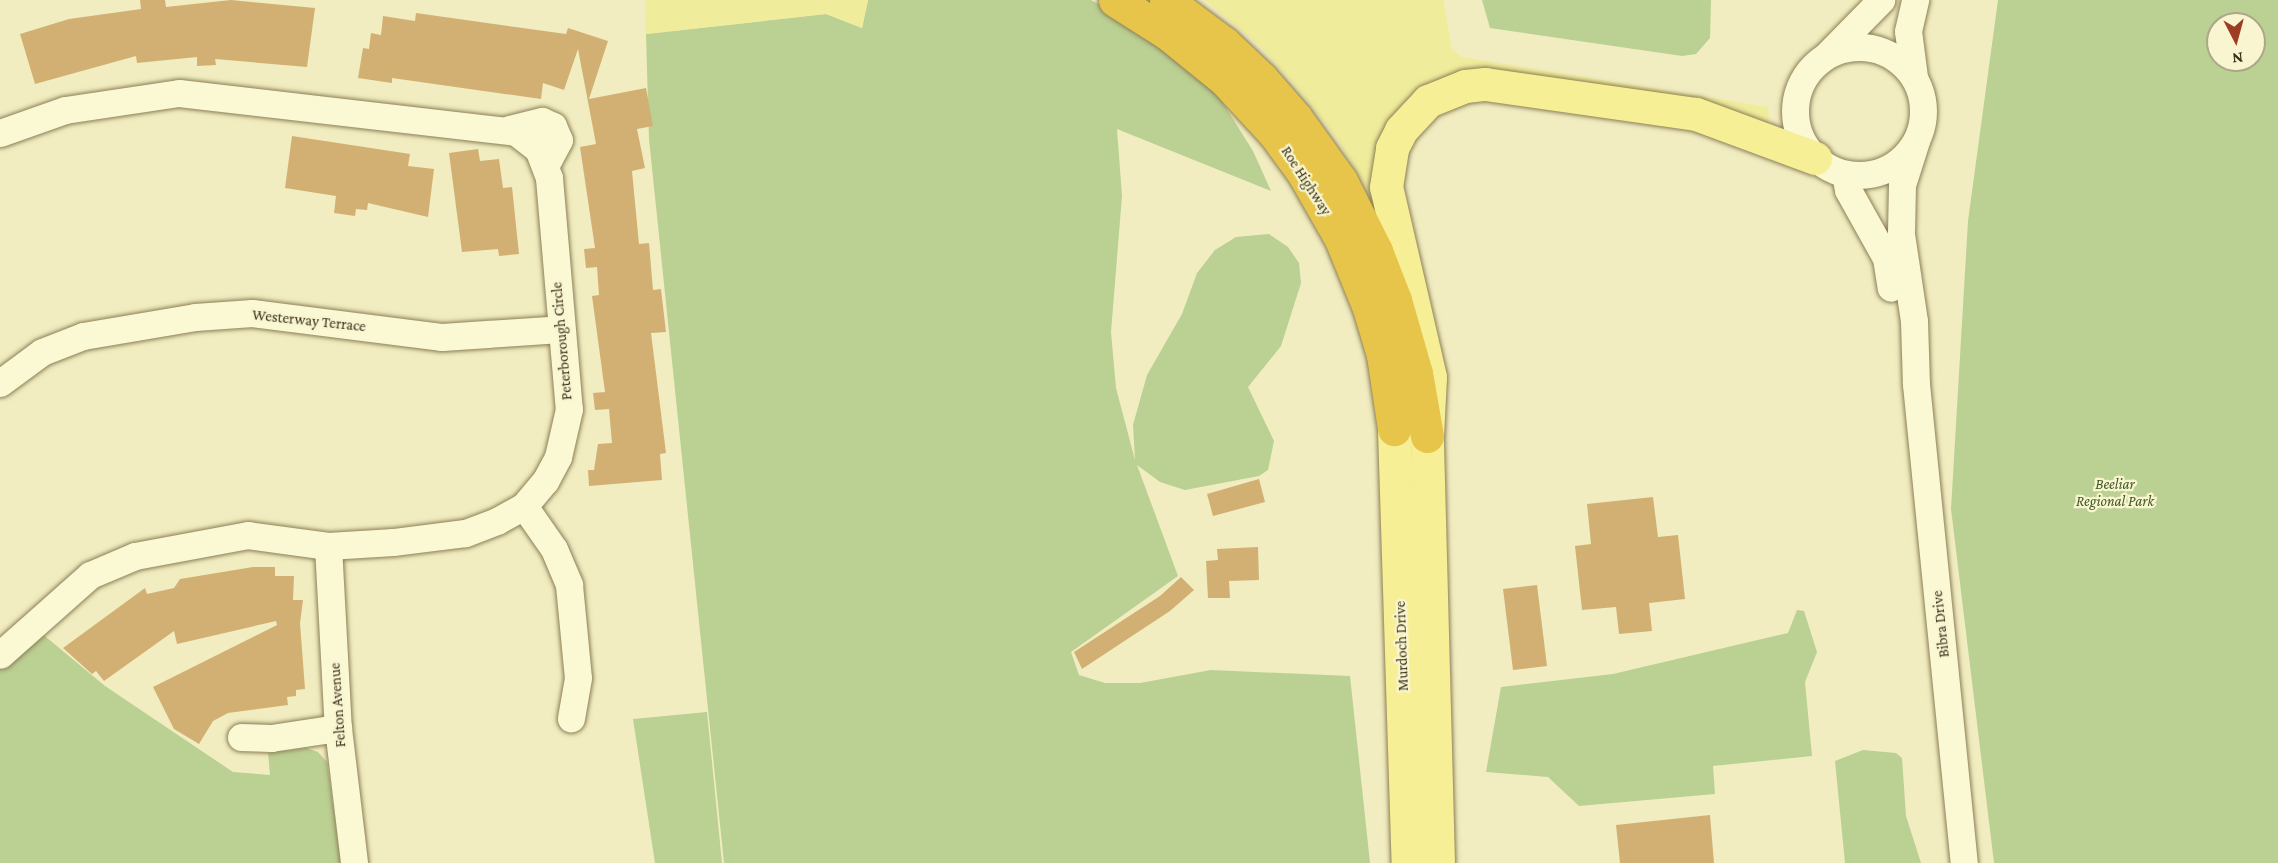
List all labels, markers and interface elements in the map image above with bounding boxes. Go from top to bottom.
north arrow [2206,12,2266,72]
text: N [2231,49,2244,67]
street label: Roe Highway [1277,143,1335,219]
street label: Peterborough Circle [548,281,576,401]
street label: Westerway Terrace [251,306,367,336]
park label: Beeliar Regional Park [2076,475,2154,510]
street label: Bibra Drive [1929,590,1953,658]
street label: Murdoch Drive [1391,601,1413,691]
street label: Felton Avenue [326,662,350,748]

